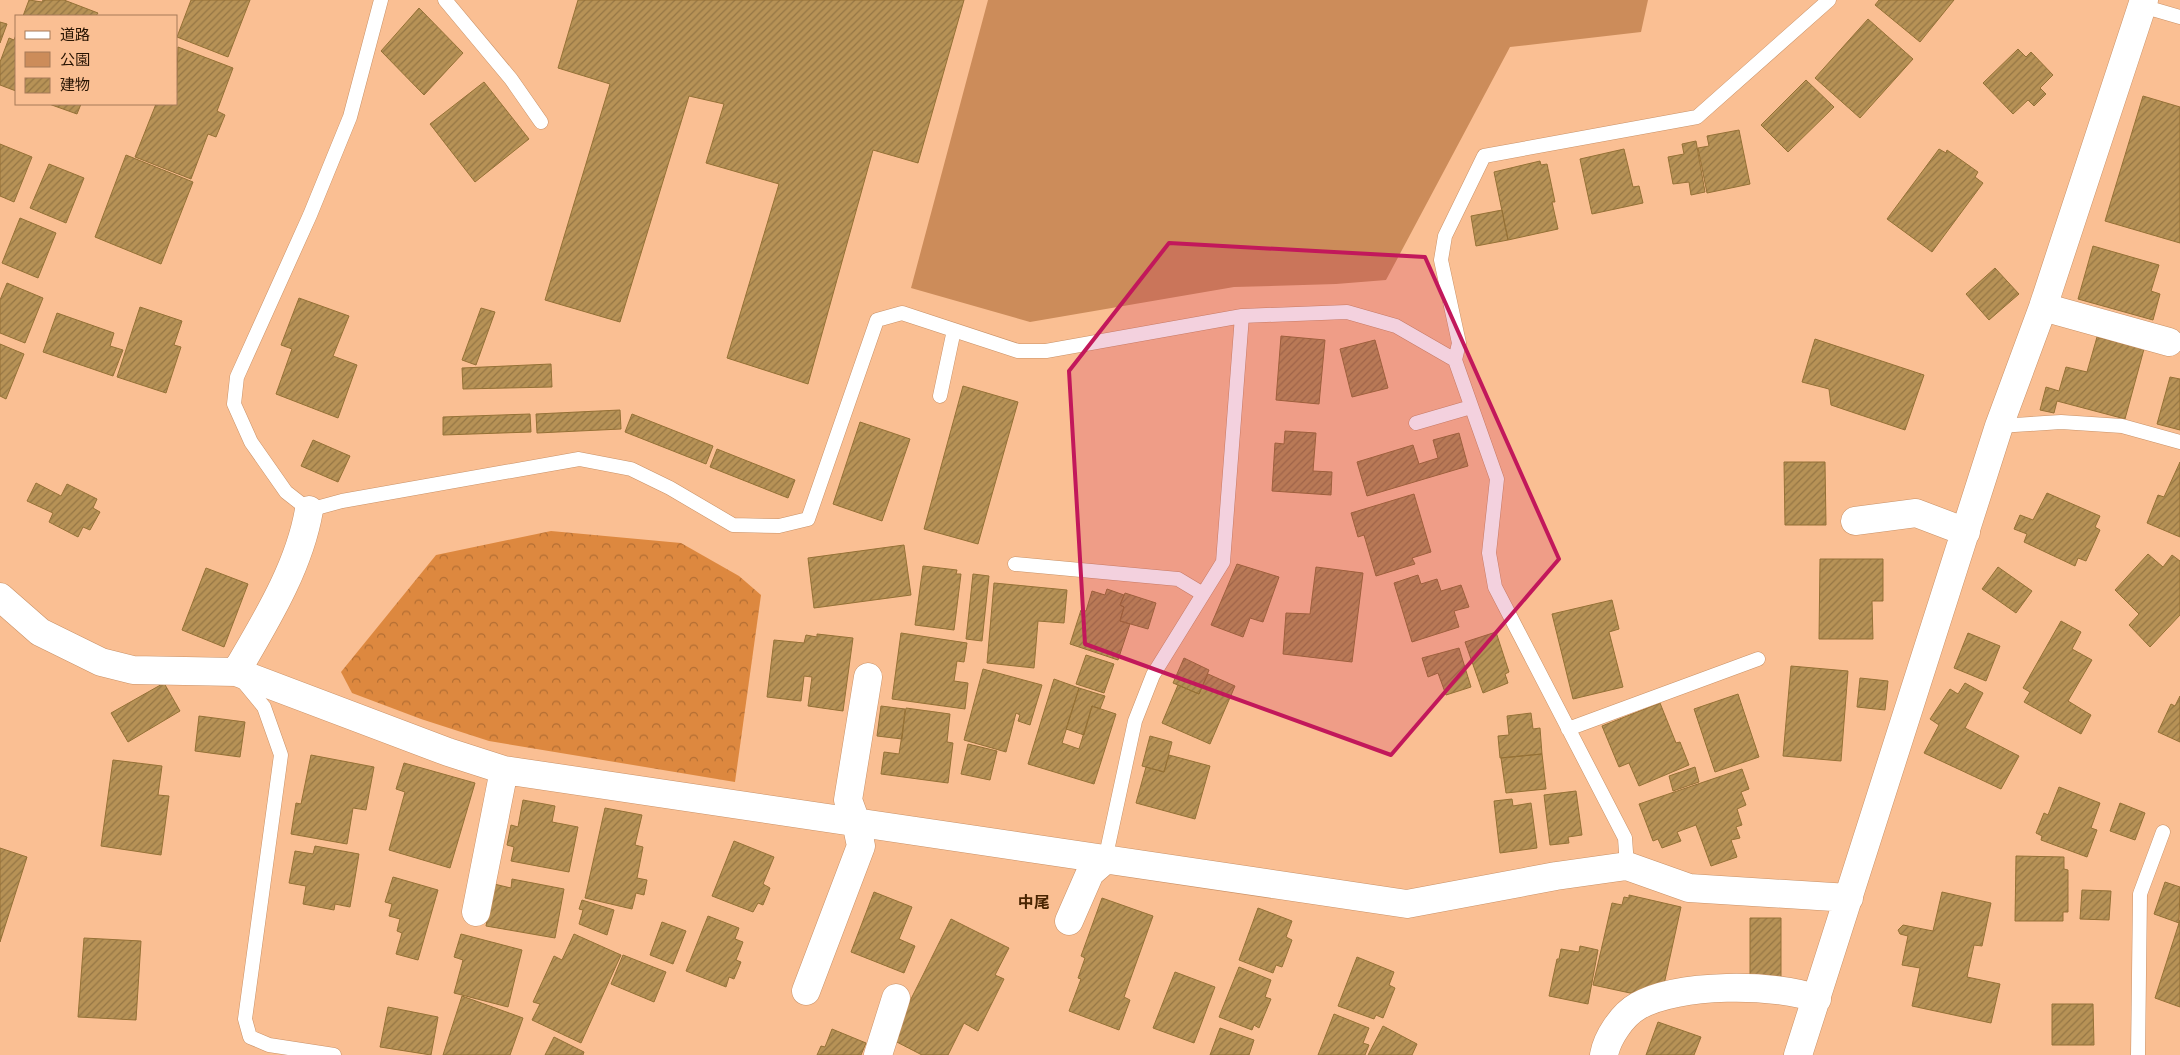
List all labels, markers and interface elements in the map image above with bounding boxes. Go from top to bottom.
legend [15,15,178,105]
text: 道路 [60,26,90,44]
text: 公園 [60,51,90,69]
text: 建物 [60,76,90,94]
district label: 中尾 [1018,893,1050,912]

